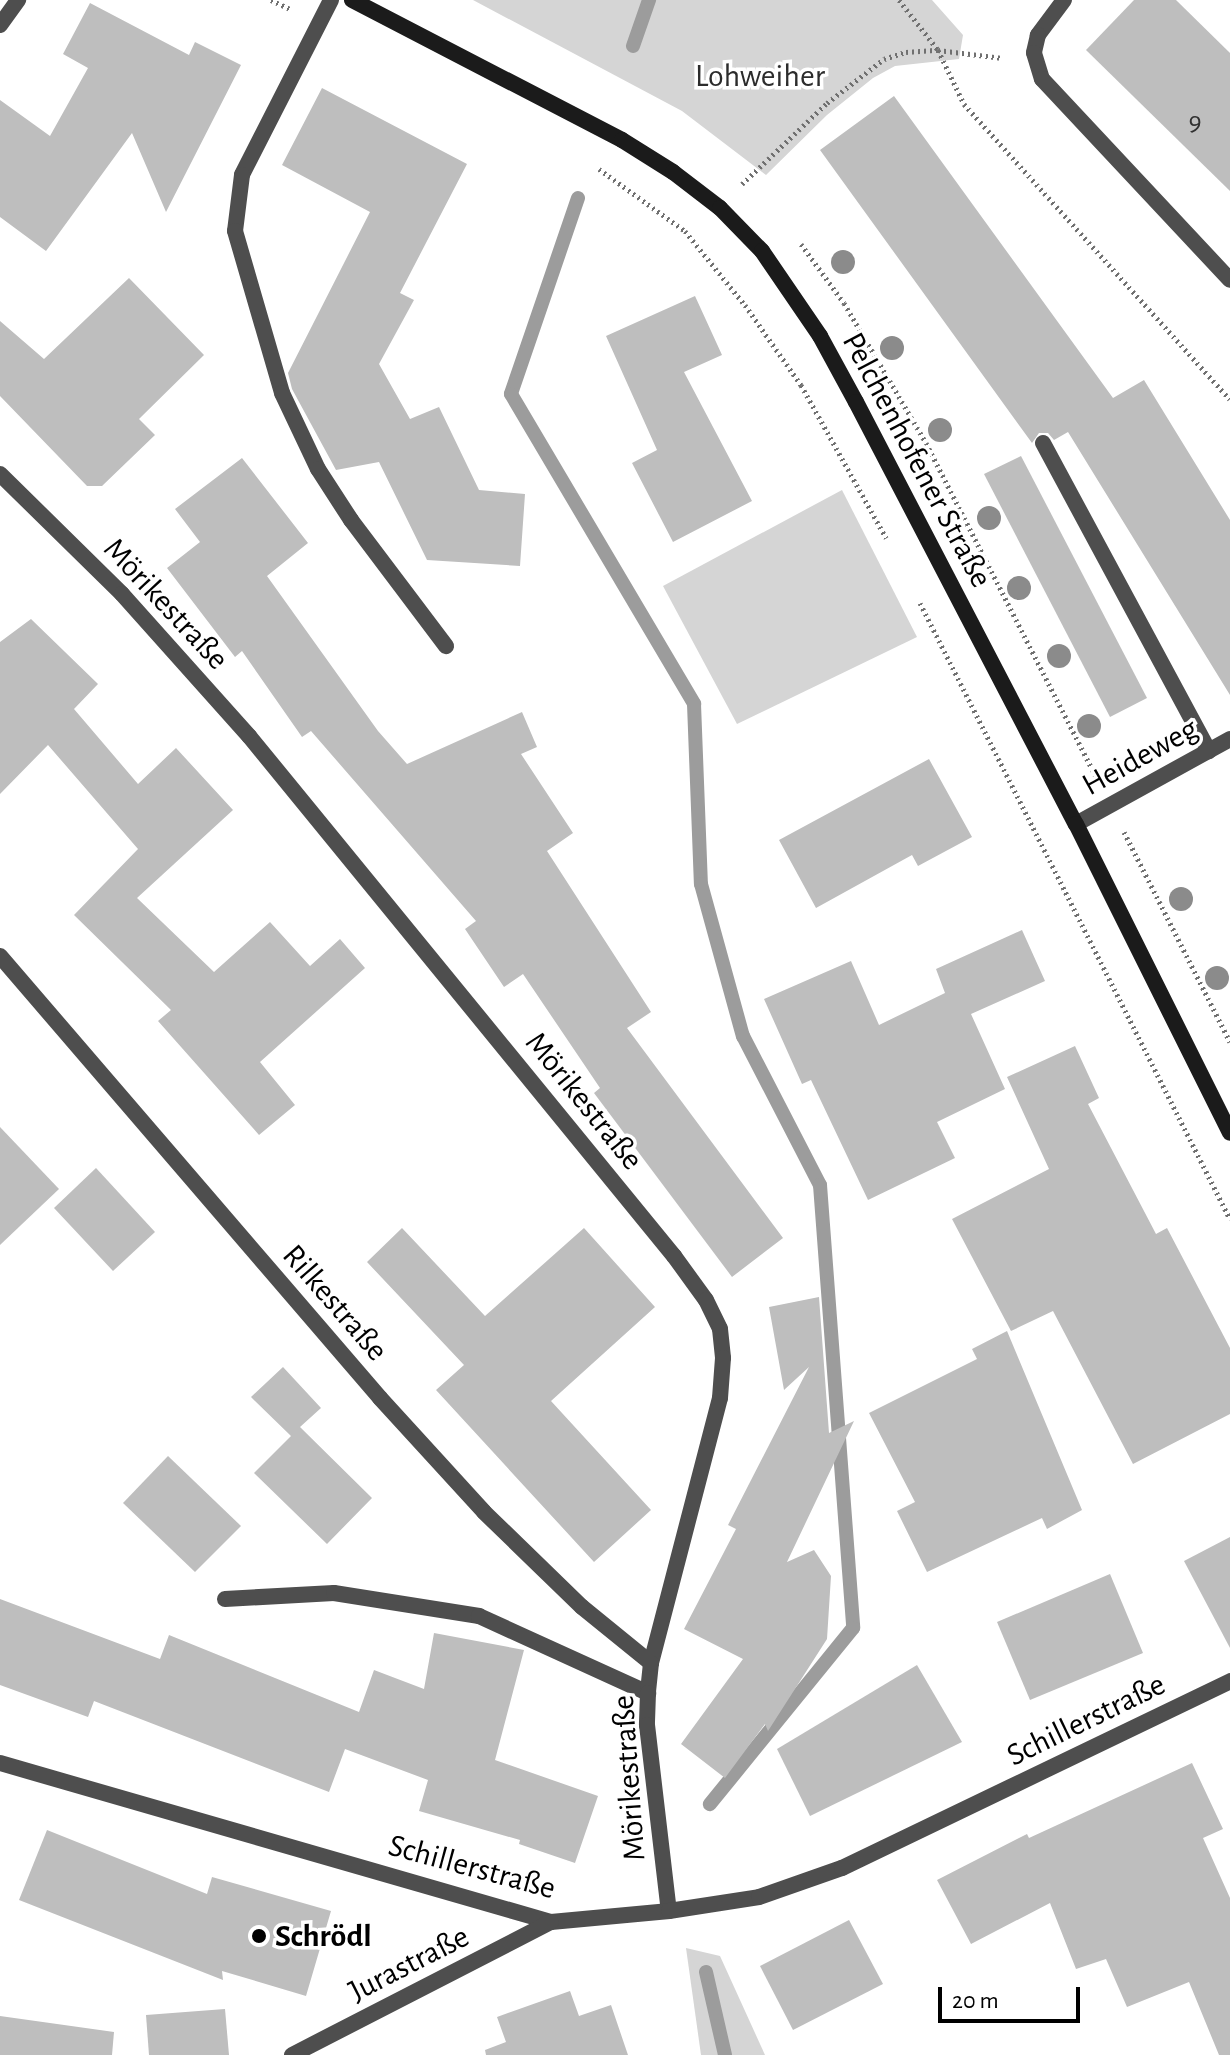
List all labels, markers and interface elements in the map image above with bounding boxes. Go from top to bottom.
park label: Lohweiher [695,57,825,95]
house number: 9 [1188,105,1202,139]
street label: Pelchenhofener Straße [834,326,1000,594]
street label: Mörikestraße [95,530,237,678]
street label: Heideweg [1075,710,1205,804]
street label: Mörikestraße [517,1024,651,1178]
street label: Rilkestraße [274,1237,396,1369]
street label: Schillerstraße [1001,1665,1171,1775]
street label: Mörikestraße [604,1694,654,1862]
street label: Schillerstraße [384,1826,560,1908]
place label: Schrödl [275,1917,372,1955]
street label: Jurastraße [342,1917,476,2011]
marker: Schrödl [250,1927,268,1945]
scale bar [942,1971,1084,2021]
text: 20 m [952,1989,999,2013]

